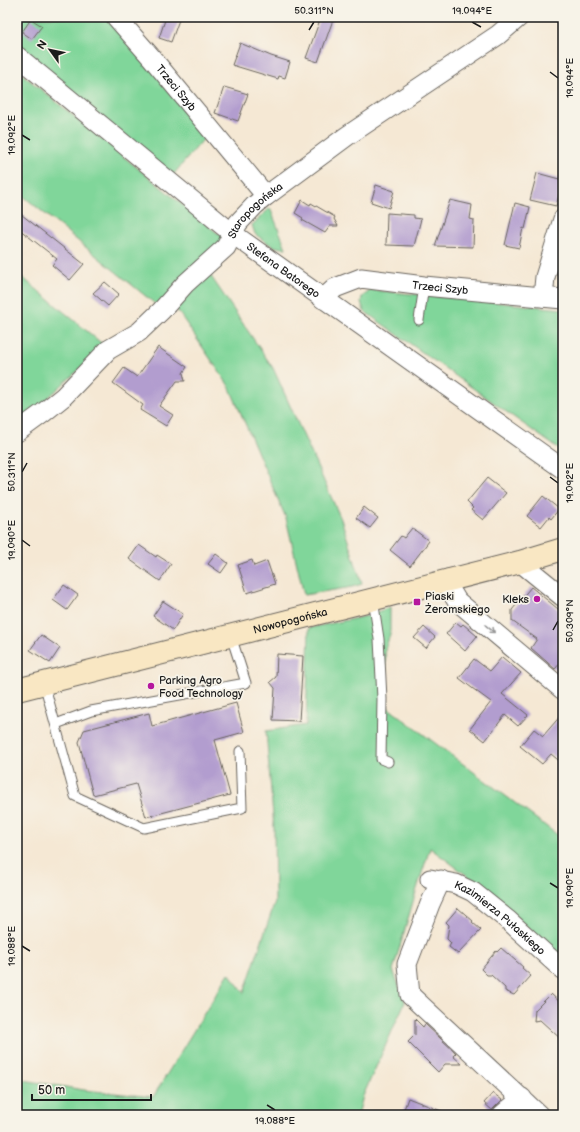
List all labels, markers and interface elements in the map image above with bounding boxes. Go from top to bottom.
text: 50.311°N [294,5,334,17]
text: 19.094°E [452,5,492,17]
north arrow [30,30,70,70]
text: N [34,38,50,52]
text: 19.094°E [564,58,576,98]
street label: Trzeci Szyb [153,62,199,113]
text: 19.092°E [6,115,18,155]
street label: Staropogońska [225,180,285,241]
street label: Stefana Batorego [244,240,323,301]
street label: Trzeci Szyb [412,278,469,297]
text: 50.311°N [6,452,18,492]
text: 19.092°E [564,463,576,503]
text: 19.090°E [6,519,18,560]
place label: Piaski Żeromskiego [424,590,490,616]
place label: Kleks [502,593,530,606]
marker: Kleks [532,594,542,604]
marker: Piaski Żeromskiego [412,597,422,607]
text: 50.309°N [564,599,576,643]
street label: Nowopogońska [252,605,329,636]
one-way arrow [485,625,495,634]
place label: Parking Agro Food Technology [159,674,243,700]
marker: Parking Agro Food Technology [146,681,156,691]
text: 19.090°E [564,867,576,908]
street label: Kazimierza Pułaskiego [452,878,548,957]
text: 19.088°E [6,925,18,966]
scale bar [32,1076,151,1102]
text: 50 m [38,1083,65,1098]
text: 19.088°E [255,1115,296,1127]

